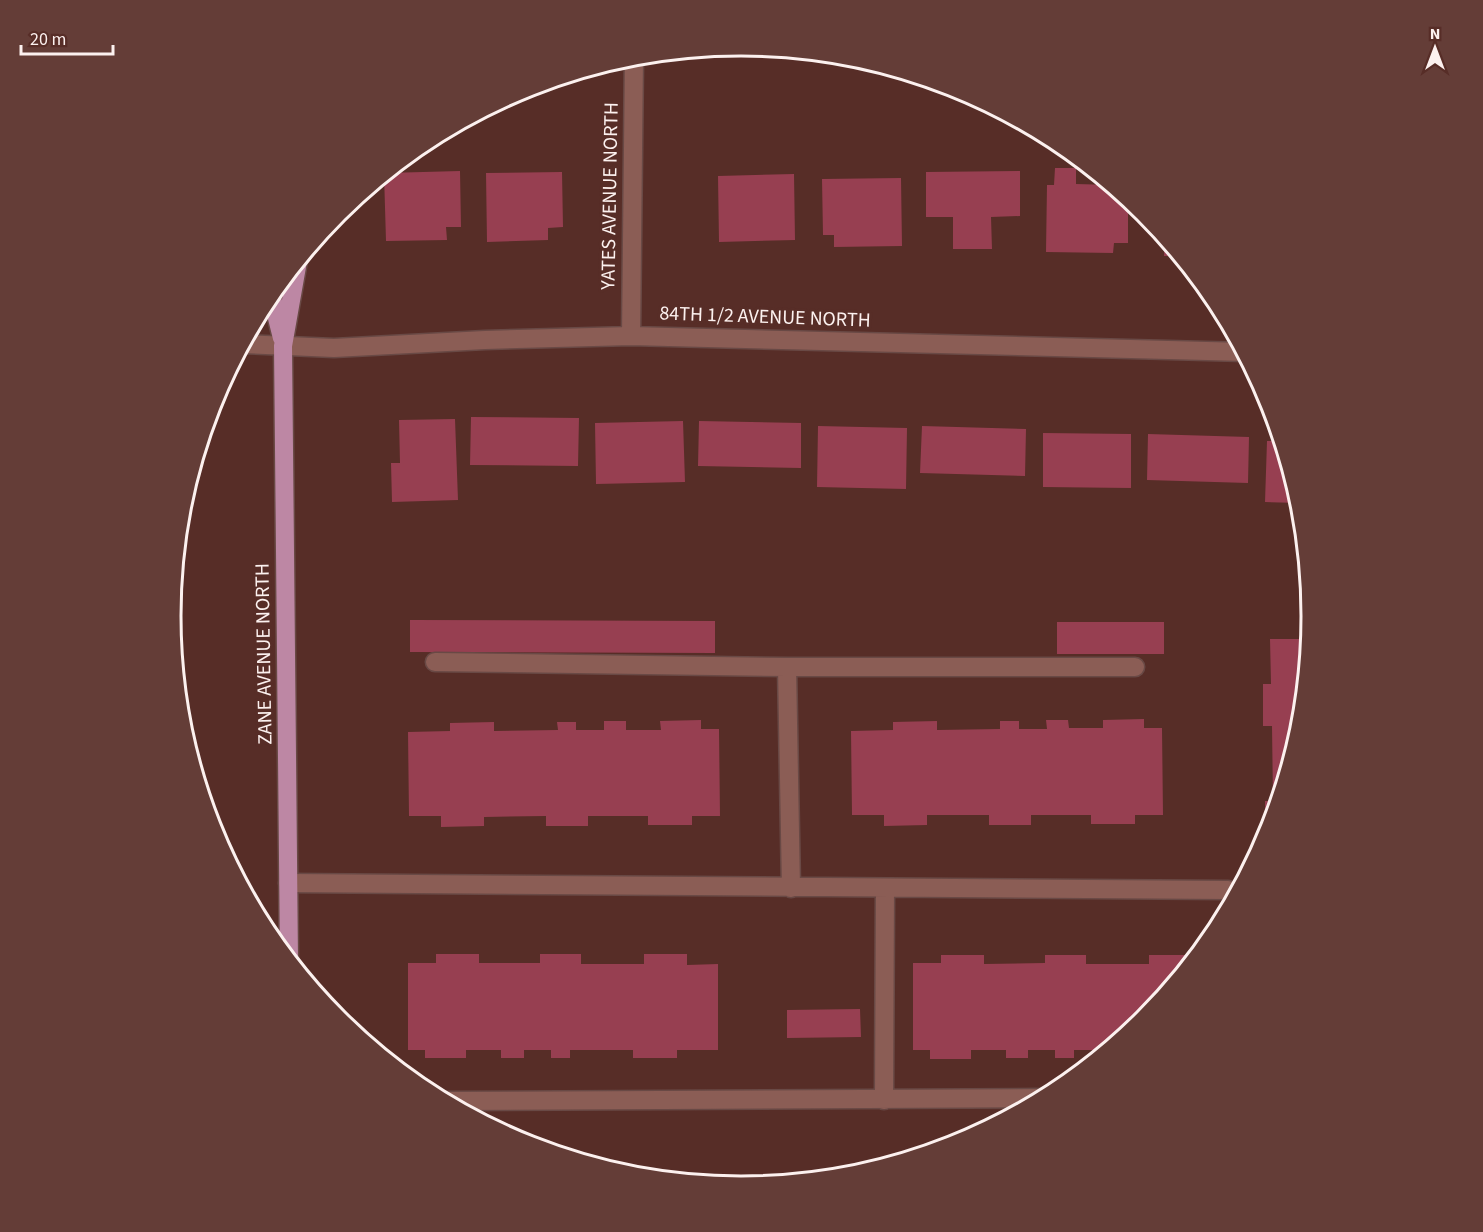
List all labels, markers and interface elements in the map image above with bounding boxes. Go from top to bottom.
scale bar [21,18,112,56]
north arrow [1405,18,1465,78]
text: N [1430,23,1440,45]
text: 20 m [30,27,66,52]
street label: YATES AVENUE NORTH [594,102,626,291]
street label: 84TH 1/2 AVENUE NORTH [659,299,871,335]
street label: ZANE AVENUE NORTH [248,563,280,745]

